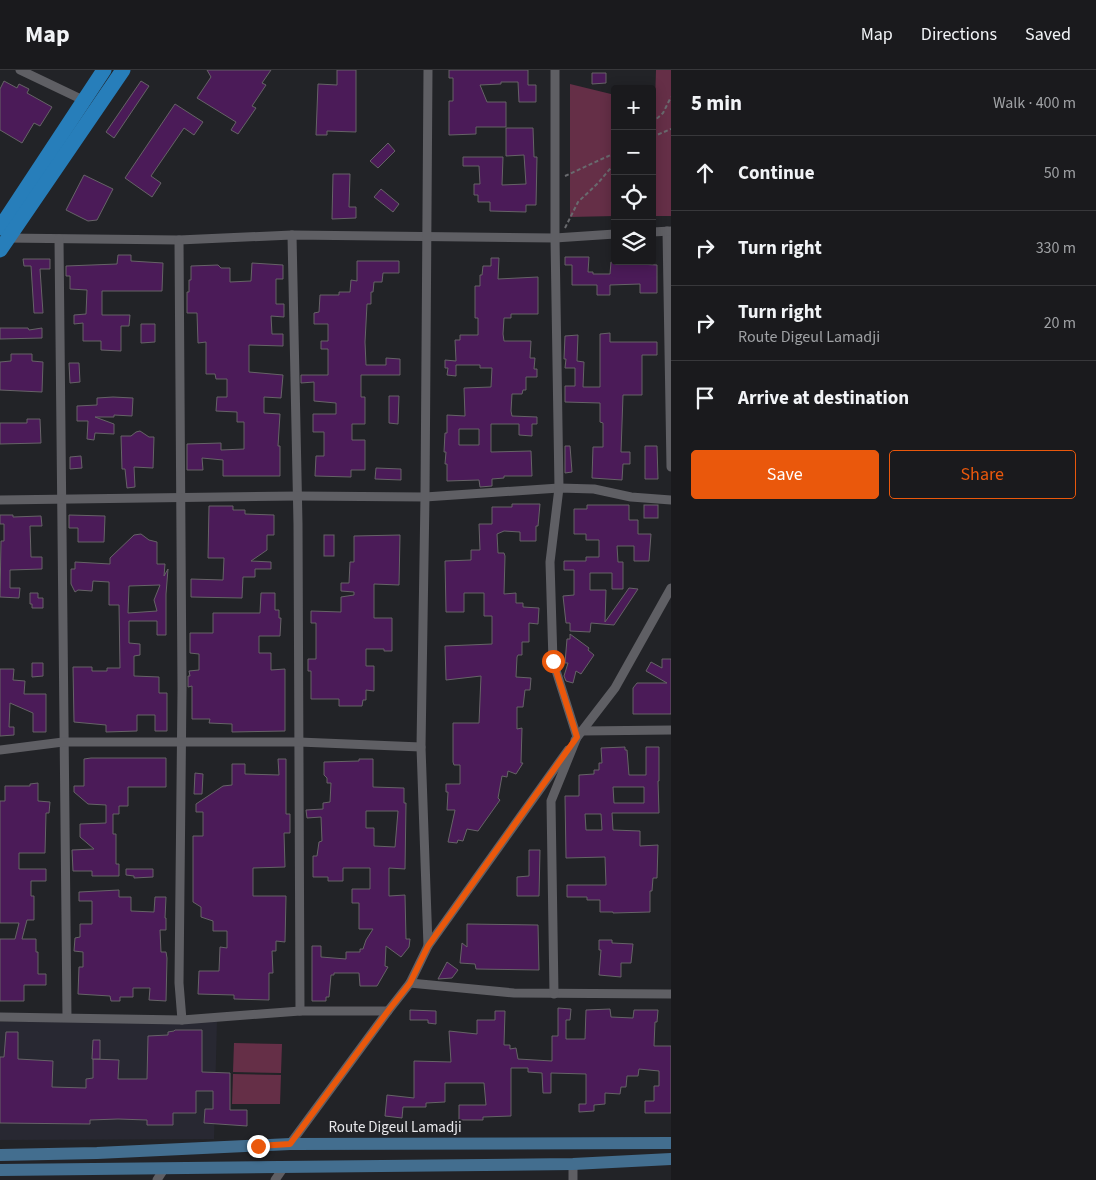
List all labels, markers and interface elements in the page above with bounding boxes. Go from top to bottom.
text: Map [25,17,70,52]
text: Map [861,22,893,47]
text: Directions [921,22,997,47]
text: Saved [1025,22,1071,47]
map controls [611,85,656,265]
button: + [611,85,656,130]
text: 5 min [691,88,742,118]
text: Walk · 400 m [993,92,1076,114]
button: − [611,130,656,175]
icon: ahead [691,159,719,187]
text: Continue [738,160,815,187]
text: 50 m [1044,162,1076,184]
button: locate [611,175,656,220]
button: layers [611,220,656,265]
icon: right [691,234,719,262]
text: Turn right [738,235,822,262]
text: 330 m [1036,237,1076,259]
text: Turn right [738,299,822,326]
icon: right [691,309,719,337]
text: 20 m [1044,312,1076,334]
text: Route Digeul Lamadji [738,326,880,348]
icon: arrive [691,384,719,412]
text: Arrive at destination [738,385,909,412]
button: Save [691,450,879,499]
button: Share [889,450,1076,499]
route start [542,650,565,673]
street label: Route Digeul Lamadji [328,1117,462,1138]
route end [247,1135,270,1158]

